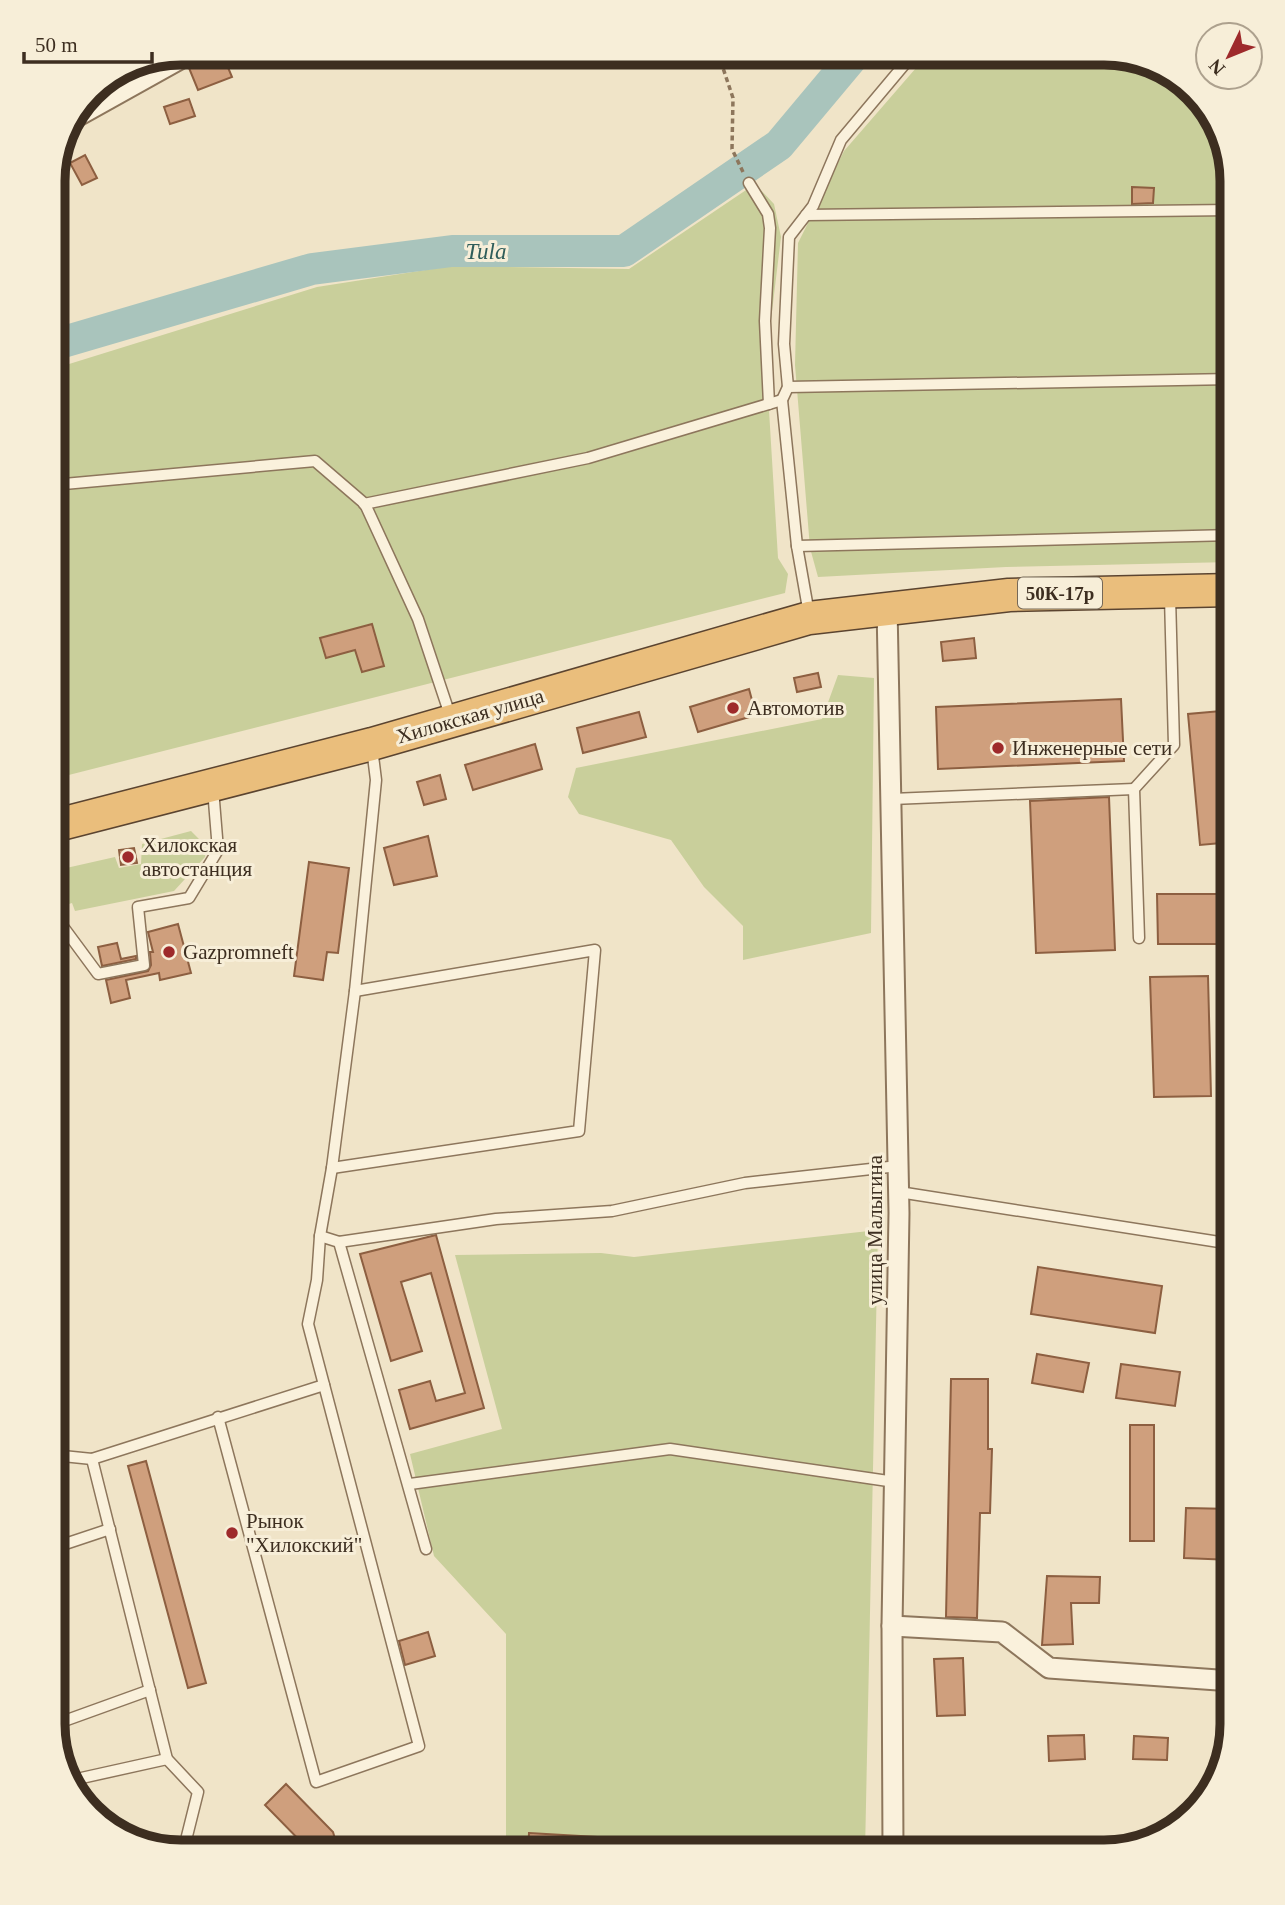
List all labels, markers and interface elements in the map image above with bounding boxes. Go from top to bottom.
scale bar [24,21,152,65]
north arrow [1194,21,1264,91]
text: 50 m [35,33,78,57]
text: N [1204,55,1229,79]
water label: Tula [466,239,506,264]
road number: 50К-17р [1018,578,1102,608]
street label: Хилокская улица [393,683,547,749]
place label: Автомотив [747,696,844,720]
marker: Автомотив [725,700,741,716]
place label: Инженерные сети [1012,736,1172,760]
marker: Инженерные сети [990,740,1006,756]
place label: Хилокская автостанция [142,833,252,881]
marker: Хилокская автостанция [120,849,136,865]
place label: Gazpromneft [183,940,294,964]
marker: Gazpromneft [161,944,177,960]
street label: улица Малыгина [863,1154,887,1305]
place label: Рынок "Хилокский" [246,1509,362,1557]
marker: Рынок "Хилокский" [224,1525,240,1541]

